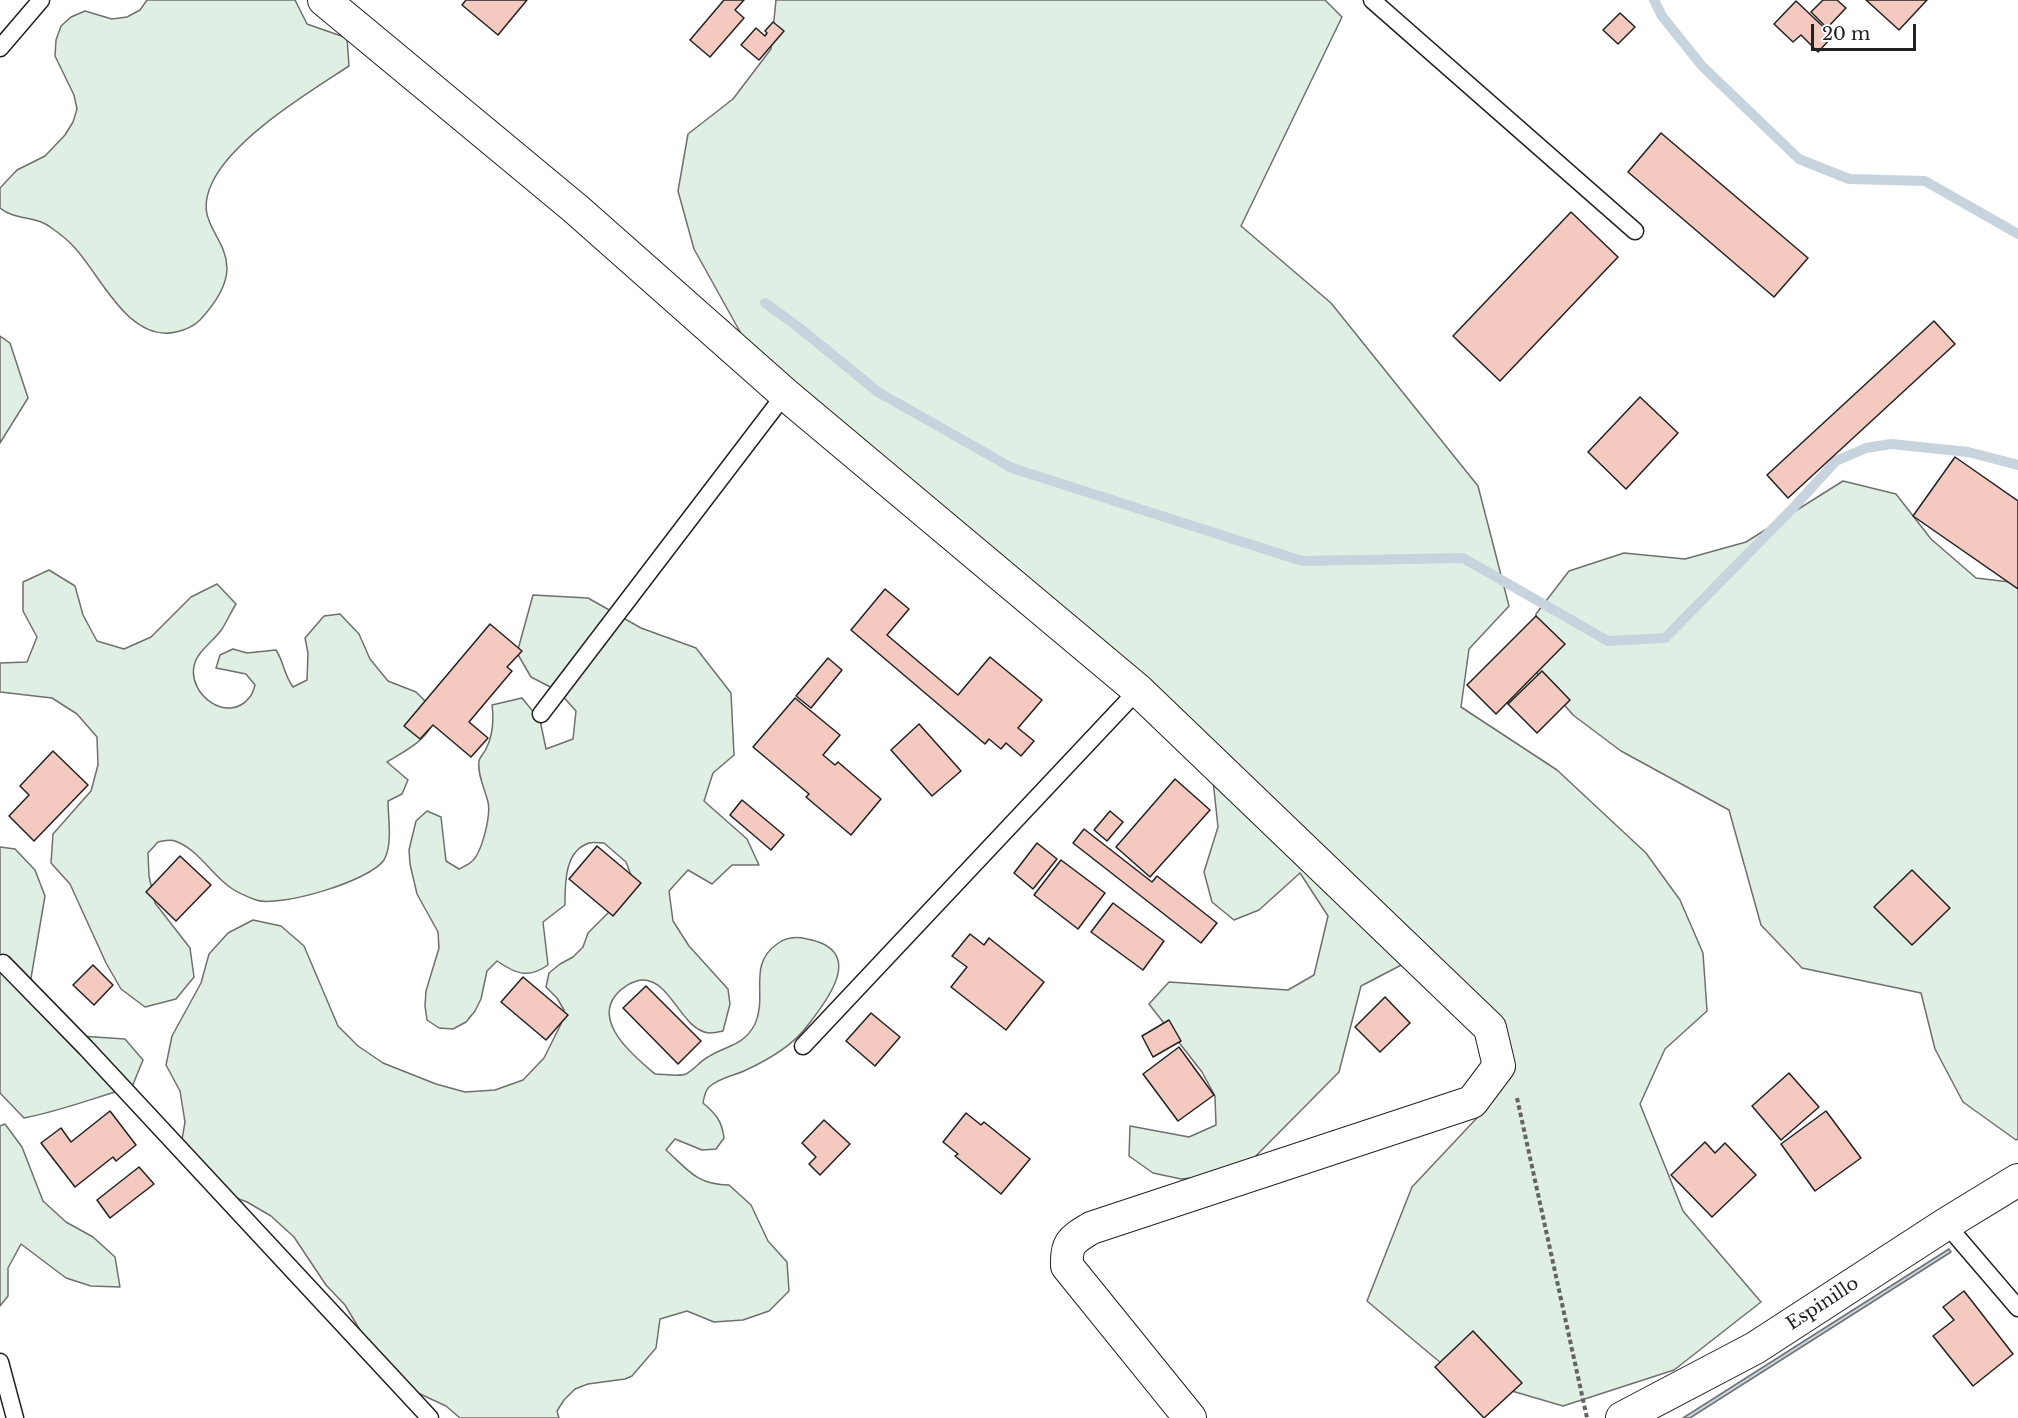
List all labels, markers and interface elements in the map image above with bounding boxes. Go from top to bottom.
scale bar [1814,12,1919,50]
text: 20 m [1822,23,1870,45]
street label: Espinillo [1783,1273,1863,1335]

